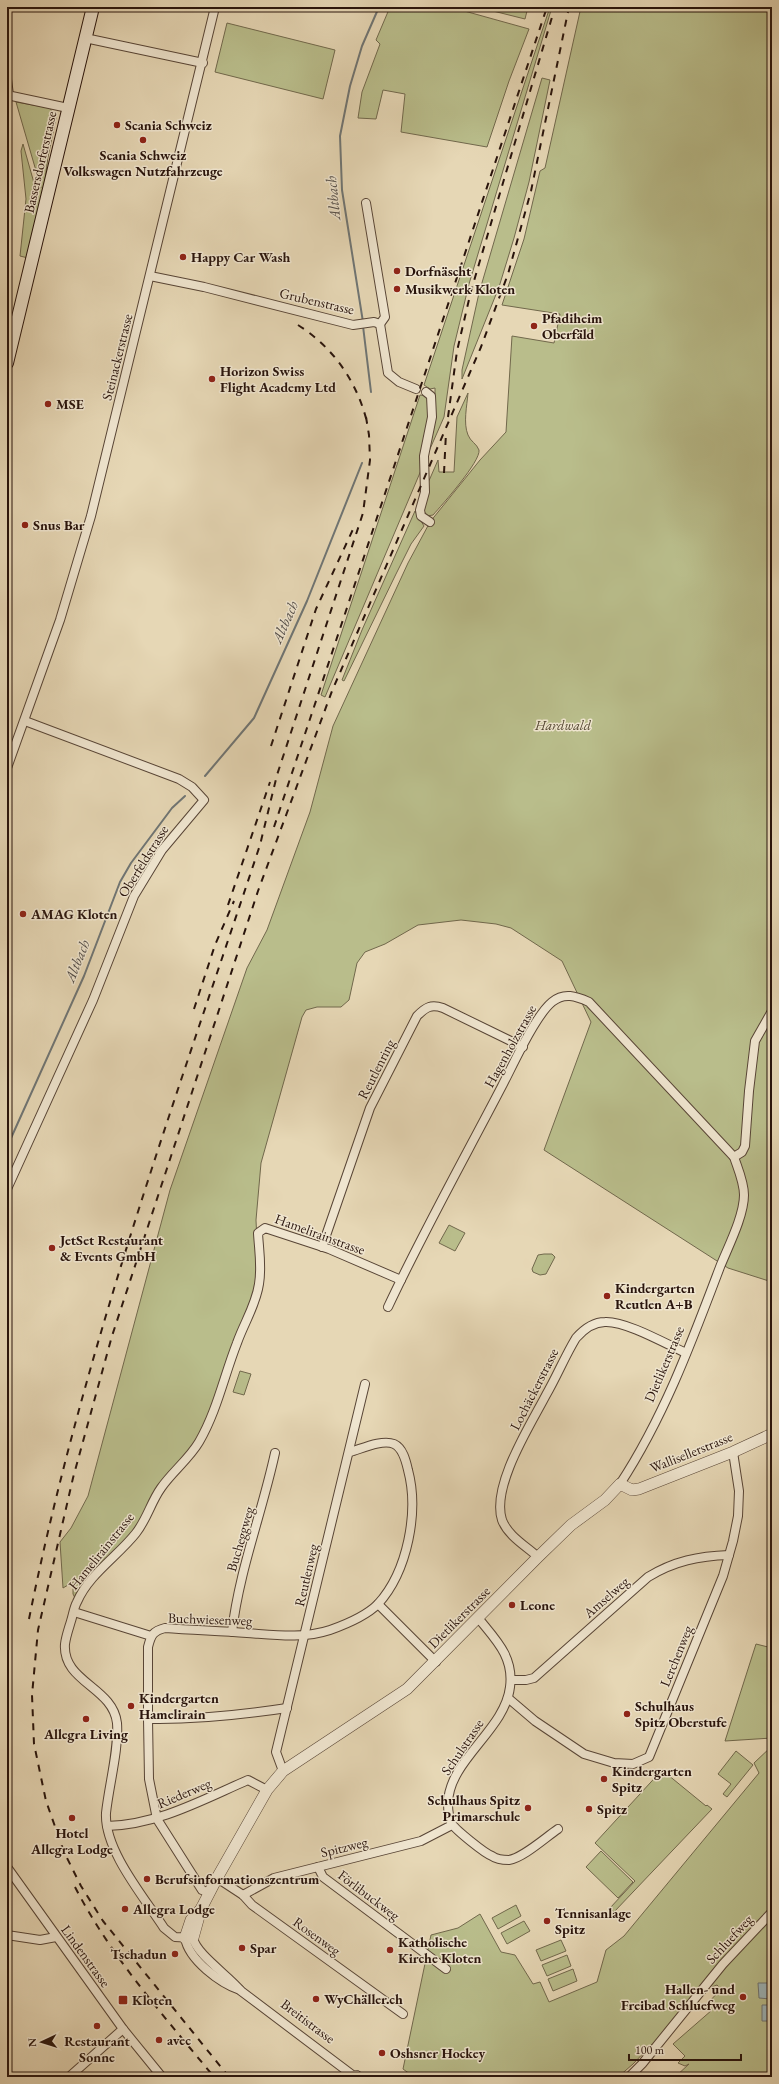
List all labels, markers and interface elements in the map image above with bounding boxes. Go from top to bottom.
street label: Bassersdorferstrasse [20,109,61,215]
place label: Scania Schweiz [125,116,212,134]
marker: Scania Schweiz [112,120,122,130]
marker: Scania Schweiz Volkswagen Nutzfahrzeuge [138,135,148,145]
place label: Scania Schweiz Volkswagen Nutzfahrzeuge [63,146,223,180]
water label: Altbach [321,174,344,222]
place label: Happy Car Wash [191,248,291,266]
marker: Happy Car Wash [178,252,188,262]
place label: Dorfnäscht [405,262,472,280]
marker: Dorfnäscht [392,266,402,276]
place label: Musikwerk Kloten [405,280,515,298]
street label: Grubenstrasse [278,284,357,318]
marker: Musikwerk Kloten [392,284,402,294]
place label: Pfadiheim Oberfäld [542,309,603,343]
street label: Steinackerstrasse [98,311,137,402]
marker: Pfadiheim Oberfäld [529,321,539,331]
place label: Horizon Swiss Flight Academy Ltd [220,362,336,396]
marker: Horizon Swiss Flight Academy Ltd [207,374,217,384]
place label: MSE [56,395,84,413]
marker: MSE [43,399,53,409]
place label: Snus Bar [33,516,85,534]
marker: Snus Bar [20,520,30,530]
water label: Altbach [266,597,302,647]
park label: Hardwald [534,716,592,734]
street label: Oberfeldstrasse [114,821,173,900]
place label: AMAG Kloten [30,905,118,923]
marker: AMAG Kloten [18,909,28,919]
water label: Altbach [59,936,94,986]
street label: Hagenholzstrasse [480,1001,540,1091]
street label: Reutlenring [353,1035,399,1102]
street label: Hamelirainstrasse [272,1209,368,1259]
place label: JetSet Restaurant & Events GmbH [58,1231,164,1265]
marker: JetSet Restaurant & Events GmbH [47,1243,57,1253]
place label: Kindergarten Reutlen A+B [615,1279,695,1313]
marker: Kindergarten Reutlen A+B [602,1291,612,1301]
street label: Dietlikerstrasse [640,1323,688,1405]
street label: Lochäckerstrasse [506,1344,563,1433]
street label: Wallisellerstrasse [647,1427,736,1477]
street label: Bucheggweg [222,1503,258,1574]
street label: Hamelirainstrasse [64,1508,138,1594]
street label: Reutlenweg [290,1541,322,1608]
street label: Amselweg [579,1572,633,1622]
street label: Dietlikerstrasse [424,1582,494,1652]
place label: Leone [520,1596,555,1614]
marker: Leone [507,1600,517,1610]
street label: Buchwiesenweg [167,1609,253,1629]
street label: Lerchenweg [656,1622,697,1689]
place label: Kindergarten Hamelirain [139,1689,219,1723]
place label: Schulhaus Spitz Oberstufe [635,1697,727,1731]
marker: Kindergarten Hamelirain [126,1701,136,1711]
marker: Schulhaus Spitz Oberstufe [622,1709,632,1719]
marker: Allegra Living [81,1714,91,1724]
street label: Schulstrasse [437,1715,488,1778]
place label: Allegra Living [43,1725,129,1743]
place label: Kindergarten Spitz [612,1762,692,1796]
street label: Riederweg [154,1773,214,1812]
marker: Kindergarten Spitz [599,1774,609,1784]
place label: Schulhaus Spitz Primarschule [428,1791,520,1825]
place label: Spitz [597,1800,627,1818]
marker: Schulhaus Spitz Primarschule [523,1803,533,1813]
marker: Spitz [584,1804,594,1814]
marker: Hotel Allegra Lodge [67,1813,77,1823]
place label: Hotel Allegra Lodge [30,1824,113,1858]
street label: Spitzweg [319,1832,370,1861]
street label: Förlibuckweg [335,1866,404,1925]
place label: Berufsinformationszentrum [155,1870,320,1888]
marker: Berufsinformationszentrum [142,1874,152,1884]
place label: Allegra Lodge [132,1900,215,1918]
marker: Allegra Lodge [120,1904,130,1914]
place label: Tennisanlage Spitz [555,1904,631,1938]
street label: Schluefweg [702,1910,757,1967]
street label: Rosenweg [290,1913,345,1960]
marker: Tennisanlage Spitz [542,1916,552,1926]
street label: Lindenstrasse [57,1921,115,1991]
place label: Katholische Kirche Kloten [398,1933,482,1967]
place label: Spar [250,1939,277,1957]
marker: Spar [237,1943,247,1953]
place label: Tschadun [111,1945,167,1963]
marker: Katholische Kirche Kloten [385,1945,395,1955]
marker: Tschadun [170,1949,180,1959]
place label: Hallen- und Freibad Schluefweg [621,1980,736,2014]
place label: WyChäller.ch [324,1990,403,2008]
place label: Kloten [132,1991,172,2009]
marker: Hallen- und Freibad Schluefweg [738,1992,748,2002]
marker: Kloten [117,1994,129,2006]
marker: WyChäller.ch [311,1994,321,2004]
street label: Breitistrasse [277,1995,339,2048]
marker: Restaurant Sonne [92,2021,102,2031]
north arrow [22,2022,62,2062]
place label: avec [167,2031,191,2049]
place label: Restaurant Sonne [64,2032,130,2066]
marker: avec [154,2035,164,2045]
scale bar [629,2036,741,2062]
text: N [25,2038,39,2048]
text: 100 m [635,2042,665,2058]
place label: Oshsner Hockey [390,2044,486,2062]
marker: Oshsner Hockey [377,2048,387,2058]

